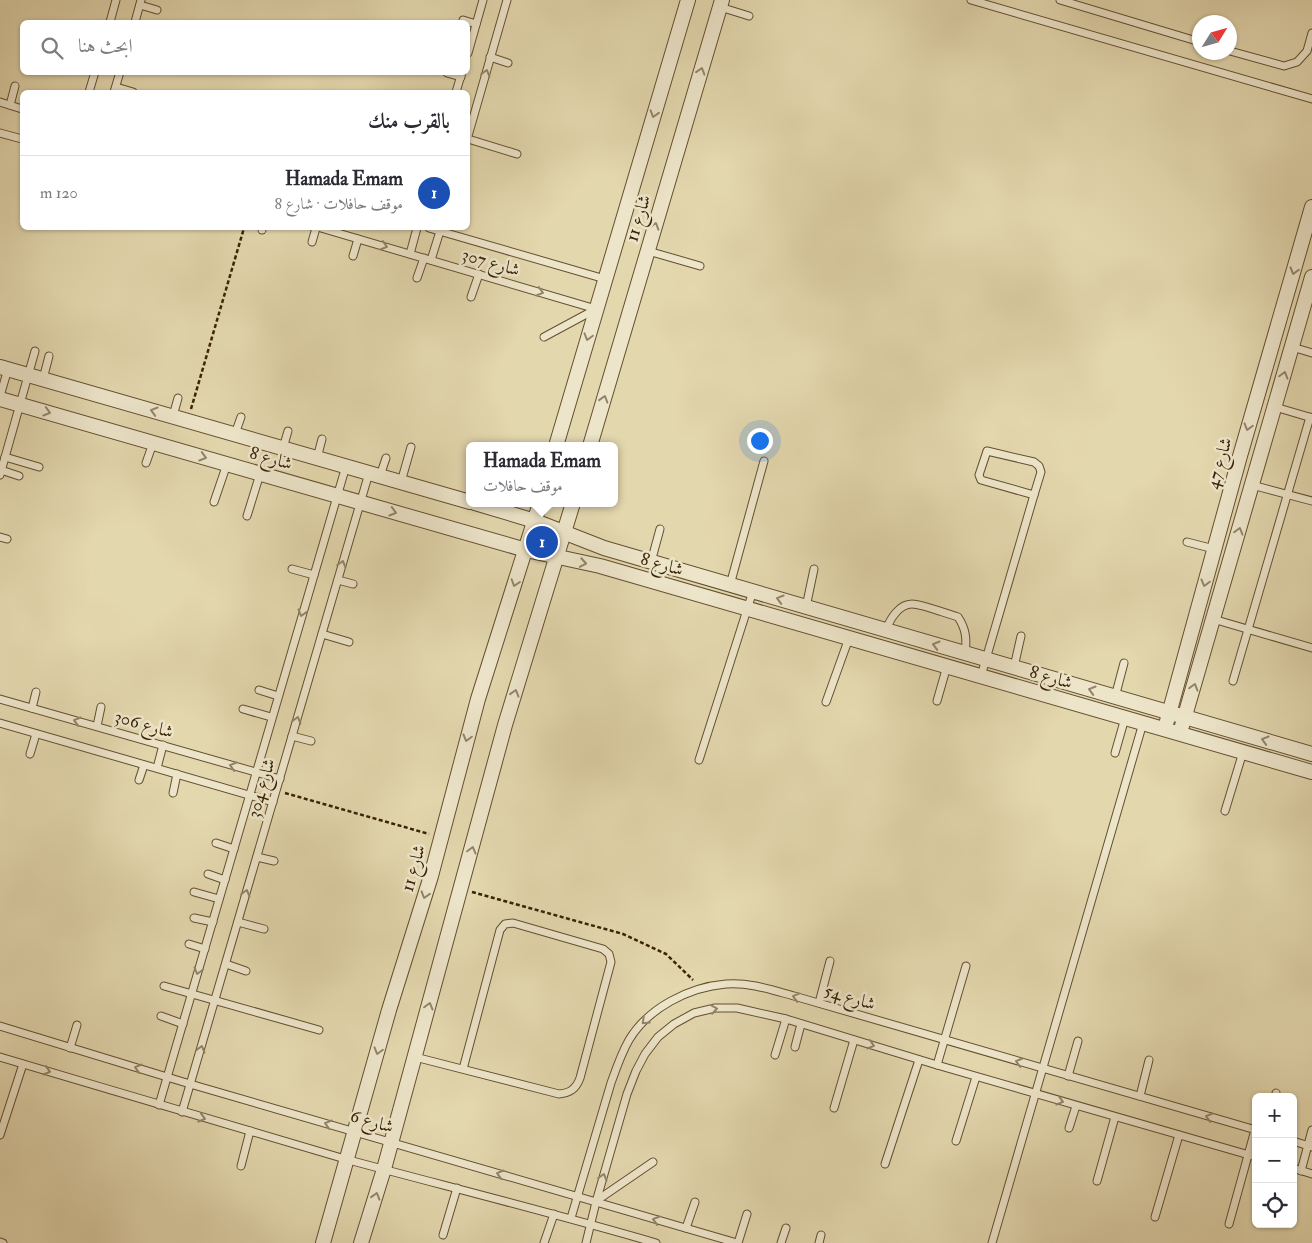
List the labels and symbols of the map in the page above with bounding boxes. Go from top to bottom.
north arrow [1192,15,1237,60]
one-way arrow [696,67,706,75]
one-way arrow [480,69,490,77]
one-way arrow [650,109,660,117]
street label: شارع 11 [620,192,659,245]
one-way arrow [649,223,659,231]
one-way arrow [379,241,388,251]
street label: شارع 307 [458,243,523,285]
one-way arrow [1289,266,1299,274]
one-way arrow [535,287,543,297]
one-way arrow [583,332,593,340]
one-way arrow [1278,371,1288,379]
one-way arrow [598,395,608,404]
one-way arrow [150,406,158,416]
one-way arrow [42,407,50,417]
one-way arrow [1244,422,1254,430]
your location [747,428,773,454]
street label: شارع 47 [1201,435,1241,492]
street label: شارع 8 [246,441,295,478]
one-way arrow [198,452,207,462]
one-way arrow [388,506,397,517]
pin: 1 [526,523,558,561]
one-way arrow [1233,527,1243,536]
street label: شارع 8 [637,547,686,584]
one-way arrow [579,558,588,568]
one-way arrow [337,560,347,569]
one-way arrow [511,579,521,587]
one-way arrow [1200,579,1210,587]
one-way arrow [777,595,785,605]
one-way arrow [298,609,308,617]
one-way arrow [933,640,941,650]
street label: شارع 8 [1026,660,1075,697]
one-way arrow [1188,684,1198,692]
one-way arrow [1089,686,1097,696]
one-way arrow [510,689,520,698]
street label: شارع 306 [111,705,176,747]
one-way arrow [73,716,81,726]
one-way arrow [291,716,301,725]
one-way arrow [462,734,473,743]
one-way arrow [1262,736,1270,746]
street label: شارع 304 [242,756,284,821]
one-way arrow [229,761,237,771]
street label: شارع 11 [396,842,434,895]
one-way arrow [466,845,477,854]
one-way arrow [241,889,251,897]
one-way arrow [420,891,430,899]
one-way arrow [194,966,204,975]
street label: شارع 54 [821,979,878,1019]
one-way arrow [792,992,801,1002]
one-way arrow [423,1002,434,1011]
one-way arrow [710,1004,718,1015]
one-way arrow [642,1015,651,1024]
one-way arrow [866,1039,874,1049]
one-way arrow [195,1045,205,1053]
one-way arrow [373,1047,384,1055]
one-way arrow [1016,1057,1024,1067]
one-way arrow [134,1064,143,1074]
one-way arrow [42,1066,50,1076]
one-way arrow [1055,1095,1064,1105]
street label: شارع 6 [347,1104,396,1142]
one-way arrow [198,1112,207,1123]
one-way arrow [1205,1112,1214,1122]
one-way arrow [323,1119,332,1130]
one-way arrow [497,1170,505,1180]
one-way arrow [597,1173,607,1181]
one-way arrow [370,1193,380,1201]
one-way arrow [653,1215,661,1225]

